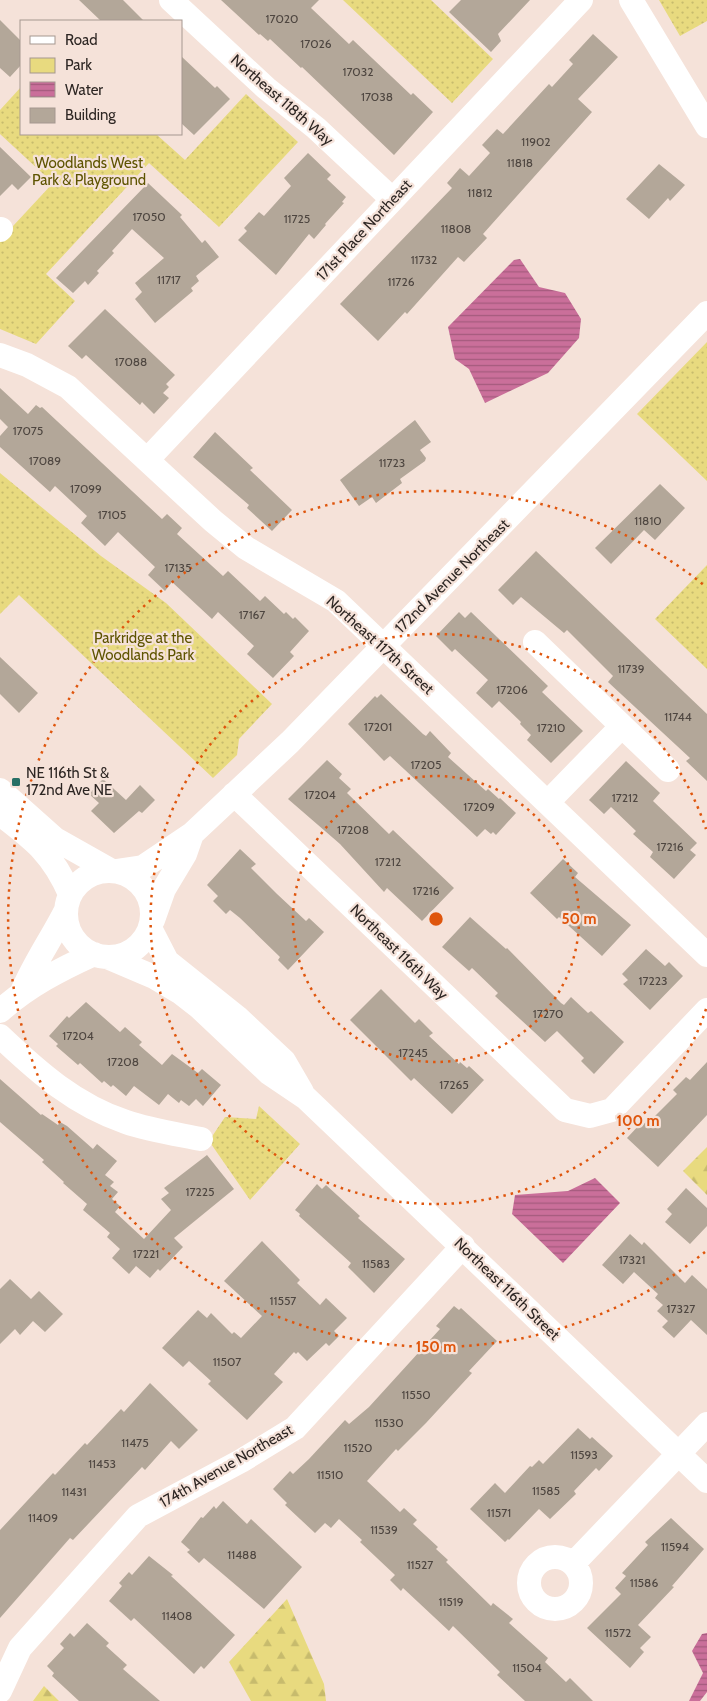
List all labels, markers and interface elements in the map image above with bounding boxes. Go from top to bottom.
house number: 17020 [266,11,298,26]
legend [20,20,182,135]
text: Road [65,31,98,49]
house number: 17026 [300,36,332,51]
street label: Northeast 118th Way [227,51,337,150]
text: Park [65,56,92,74]
house number: 17032 [343,64,374,79]
text: Water [65,81,103,99]
house number: 17038 [361,89,393,104]
text: Building [65,106,116,124]
house number: 11902 [521,134,551,149]
park label: Woodlands West Park & Playground [32,154,146,189]
house number: 11818 [507,155,533,170]
street label: 171st Place Northeast [313,176,415,284]
house number: 11812 [467,185,493,200]
house number: 17050 [132,209,166,224]
house number: 11725 [284,211,310,226]
house number: 11808 [441,221,471,236]
house number: 11732 [411,252,437,267]
house number: 11717 [157,272,181,287]
house number: 11726 [388,274,415,289]
house number: 17088 [115,354,147,369]
house number: 17075 [13,423,43,438]
house number: 17089 [29,453,61,468]
house number: 11723 [379,455,405,470]
house number: 17099 [70,481,102,496]
house number: 17105 [98,507,126,522]
house number: 11810 [634,513,662,528]
street label: 172nd Avenue Northeast [391,515,513,637]
house number: 17135 [165,560,191,575]
street label: Northeast 117th Street [323,592,437,698]
house number: 17167 [239,607,265,622]
park label: Parkridge at the Woodlands Park [92,629,195,664]
house number: 11739 [617,661,645,676]
house number: 17206 [496,682,528,697]
house number: 11744 [664,709,692,724]
house number: 17201 [364,719,392,734]
house number: 17210 [537,720,565,735]
house number: 17205 [410,757,442,772]
place label: NE 116th St & 172nd Ave NE [26,764,112,799]
marker: NE 116th St & 172nd Ave NE [10,776,22,788]
house number: 17204 [304,787,336,802]
house number: 17212 [612,790,638,805]
house number: 17209 [463,799,495,814]
house number: 17208 [337,822,369,837]
house number: 17216 [657,839,684,854]
house number: 17212 [375,854,401,869]
house number: 17216 [413,883,440,898]
street label: Northeast 116th Way [346,901,452,1004]
centre of rings [427,910,445,928]
text: 50 m [561,910,597,928]
house number: 17223 [638,973,668,988]
house number: 17270 [533,1006,563,1021]
house number: 17204 [62,1028,94,1043]
house number: 17245 [398,1045,428,1060]
house number: 17208 [107,1054,139,1069]
house number: 17265 [439,1077,469,1092]
text: 100 m [616,1112,660,1130]
house number: 17225 [185,1184,215,1199]
street label: Northeast 116th Street [451,1234,563,1344]
house number: 17221 [133,1246,159,1261]
house number: 17321 [619,1252,645,1267]
house number: 11583 [362,1256,390,1271]
house number: 11557 [270,1293,296,1308]
house number: 17327 [667,1301,695,1316]
text: 150 m [416,1338,456,1356]
house number: 11507 [213,1354,241,1369]
house number: 11550 [401,1387,431,1402]
house number: 11530 [374,1415,404,1430]
street label: 174th Avenue Northeast [156,1421,296,1511]
house number: 11475 [121,1435,149,1450]
house number: 11520 [344,1440,372,1455]
house number: 11593 [570,1447,598,1462]
house number: 11453 [88,1456,116,1471]
house number: 11510 [317,1467,343,1482]
house number: 11585 [532,1483,560,1498]
house number: 11431 [61,1484,87,1499]
house number: 11571 [487,1505,511,1520]
house number: 11409 [28,1510,58,1525]
house number: 11539 [370,1522,398,1537]
house number: 11594 [661,1539,689,1554]
house number: 11488 [227,1547,257,1562]
house number: 11527 [407,1557,433,1572]
house number: 11586 [630,1575,658,1590]
house number: 11519 [438,1594,464,1609]
house number: 11408 [162,1608,192,1623]
house number: 11572 [605,1625,631,1640]
house number: 11504 [512,1660,542,1675]

